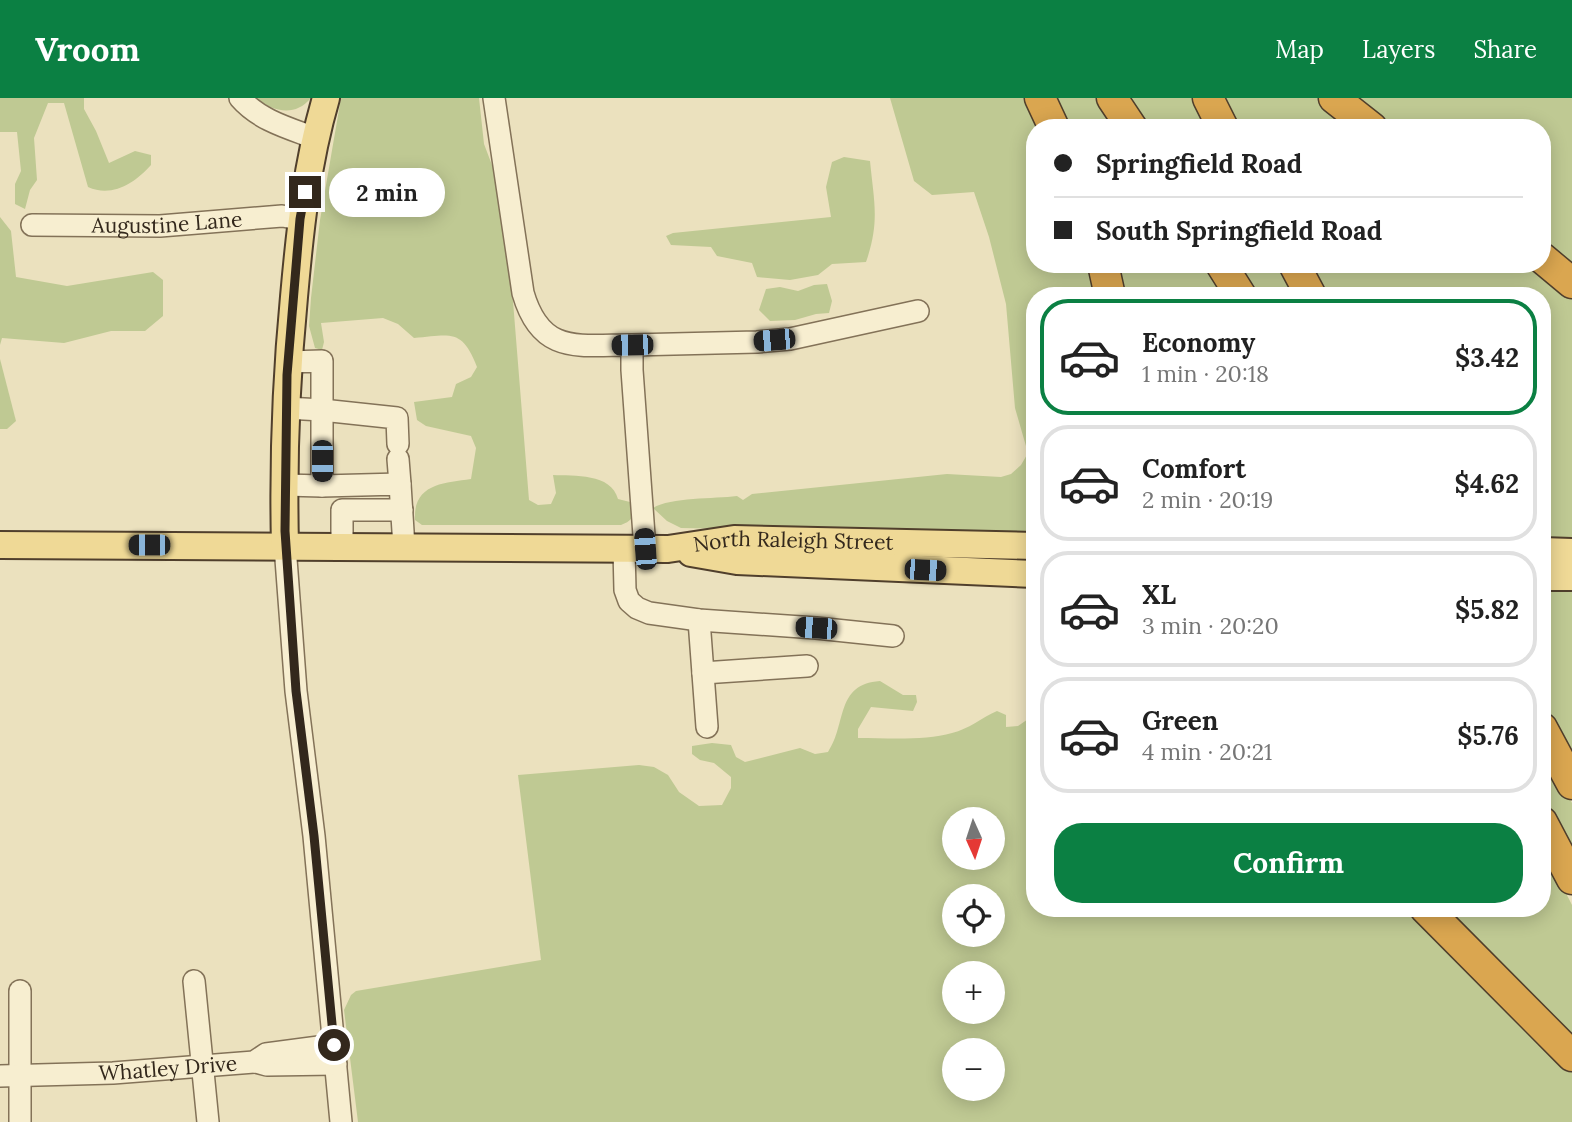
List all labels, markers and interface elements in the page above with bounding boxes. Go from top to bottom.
text: Vroom [35,28,140,70]
text: Map [1275,34,1324,65]
text: Layers [1362,34,1435,65]
text: Share [1473,34,1537,65]
text: Springfield Road [1096,147,1302,180]
callout: 2 min [330,168,445,217]
route end [289,176,321,208]
text: 2 min [356,178,418,207]
street label: Augustine Lane [90,205,243,239]
text: South Springfield Road [1096,214,1382,247]
icon: car [1058,326,1121,389]
text: Economy [1142,326,1255,359]
car [753,328,796,352]
car [611,334,654,356]
text: $3.42 [1455,341,1519,374]
text: 1 min · 20:18 [1142,359,1269,388]
car [312,440,333,482]
icon: car [1058,452,1121,515]
text: Comfort [1142,452,1246,485]
text: $4.62 [1455,467,1519,500]
text: 2 min · 20:19 [1142,485,1273,514]
street label: North Raleigh Street [691,525,895,558]
car [634,527,657,571]
car [129,535,171,556]
car [904,558,947,582]
icon: car [1058,578,1121,641]
text: XL [1142,578,1176,611]
text: $5.82 [1455,593,1519,626]
text: 3 min · 20:20 [1142,611,1279,640]
car [795,616,838,640]
icon: car [1058,704,1121,767]
text: Green [1142,704,1218,737]
text: $5.76 [1457,719,1519,752]
text: 4 min · 20:21 [1142,737,1272,766]
north arrow [942,807,1004,870]
map controls [942,807,1005,1101]
button: Confirm [1054,823,1523,903]
button: locate [942,884,1005,947]
button: + [942,961,1005,1024]
route start [318,1029,350,1061]
button: − [942,1038,1005,1101]
street label: Whatley Drive [98,1049,238,1086]

